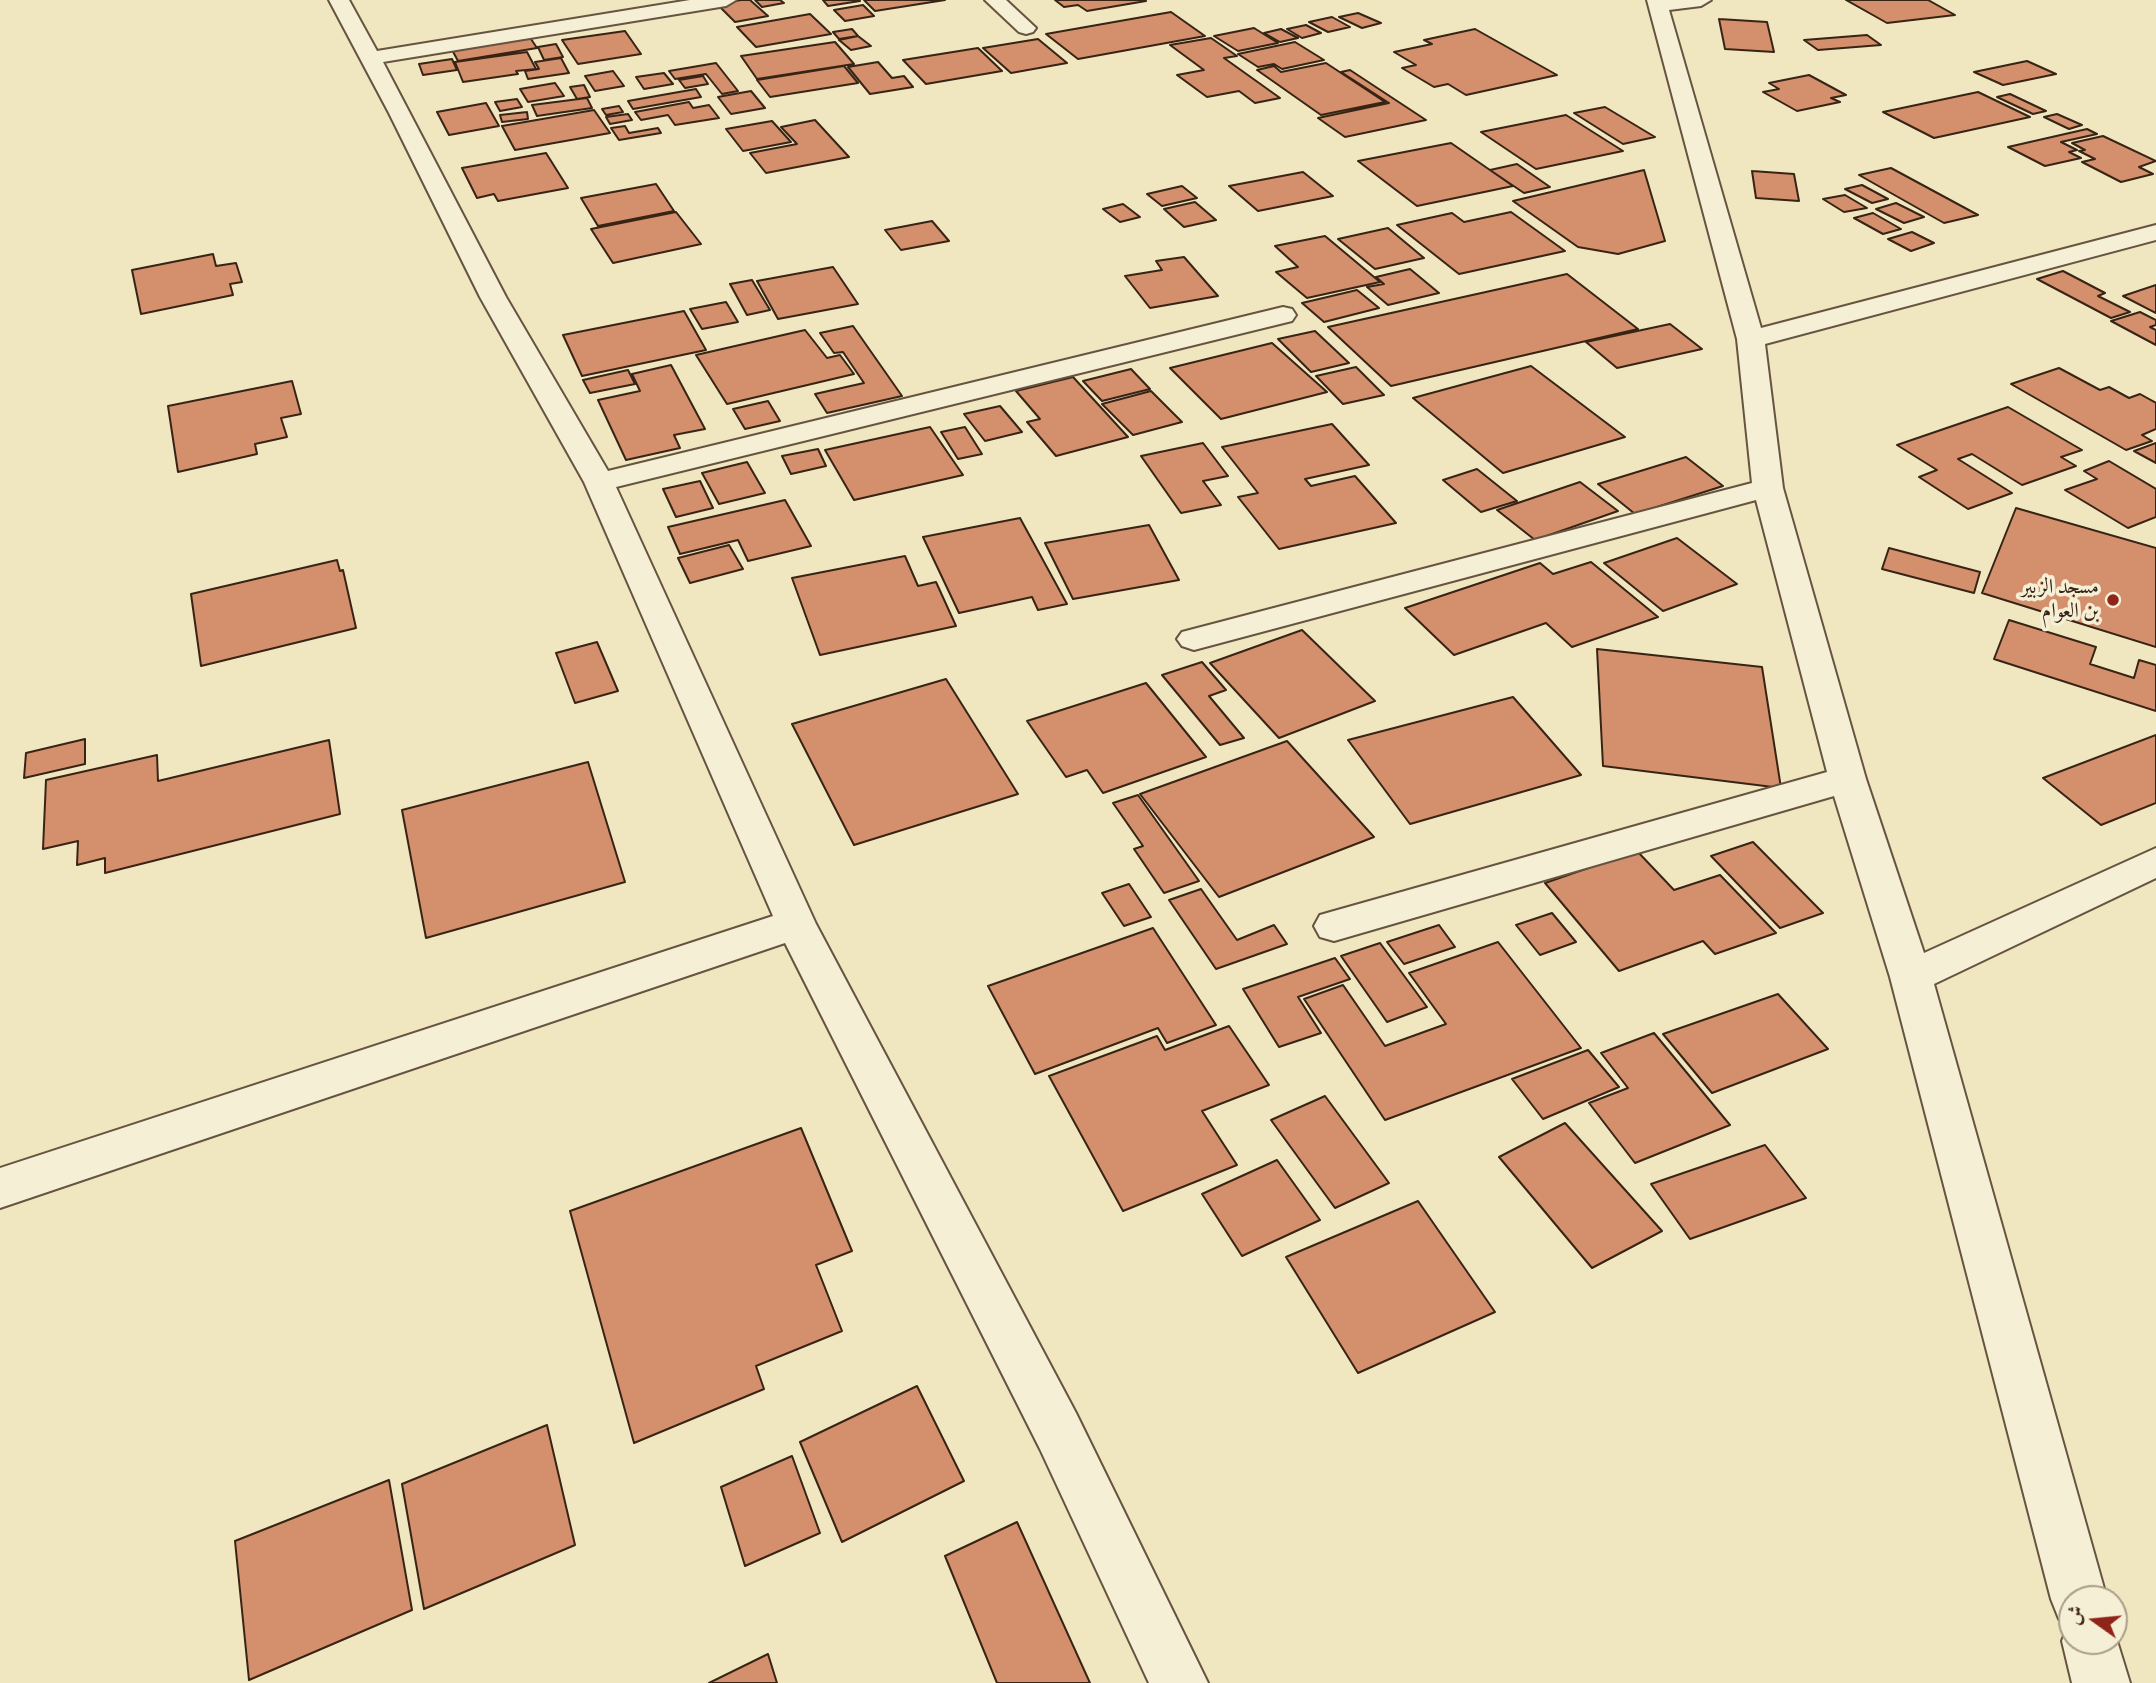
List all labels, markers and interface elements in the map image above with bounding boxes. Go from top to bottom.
place label: مسجد الزبير بن العوام [2021,575,2099,625]
marker: مسجد الزبير بن العوام [2105,592,2121,608]
north arrow [2058,1585,2128,1655]
text: ش [2061,1603,2089,1627]

